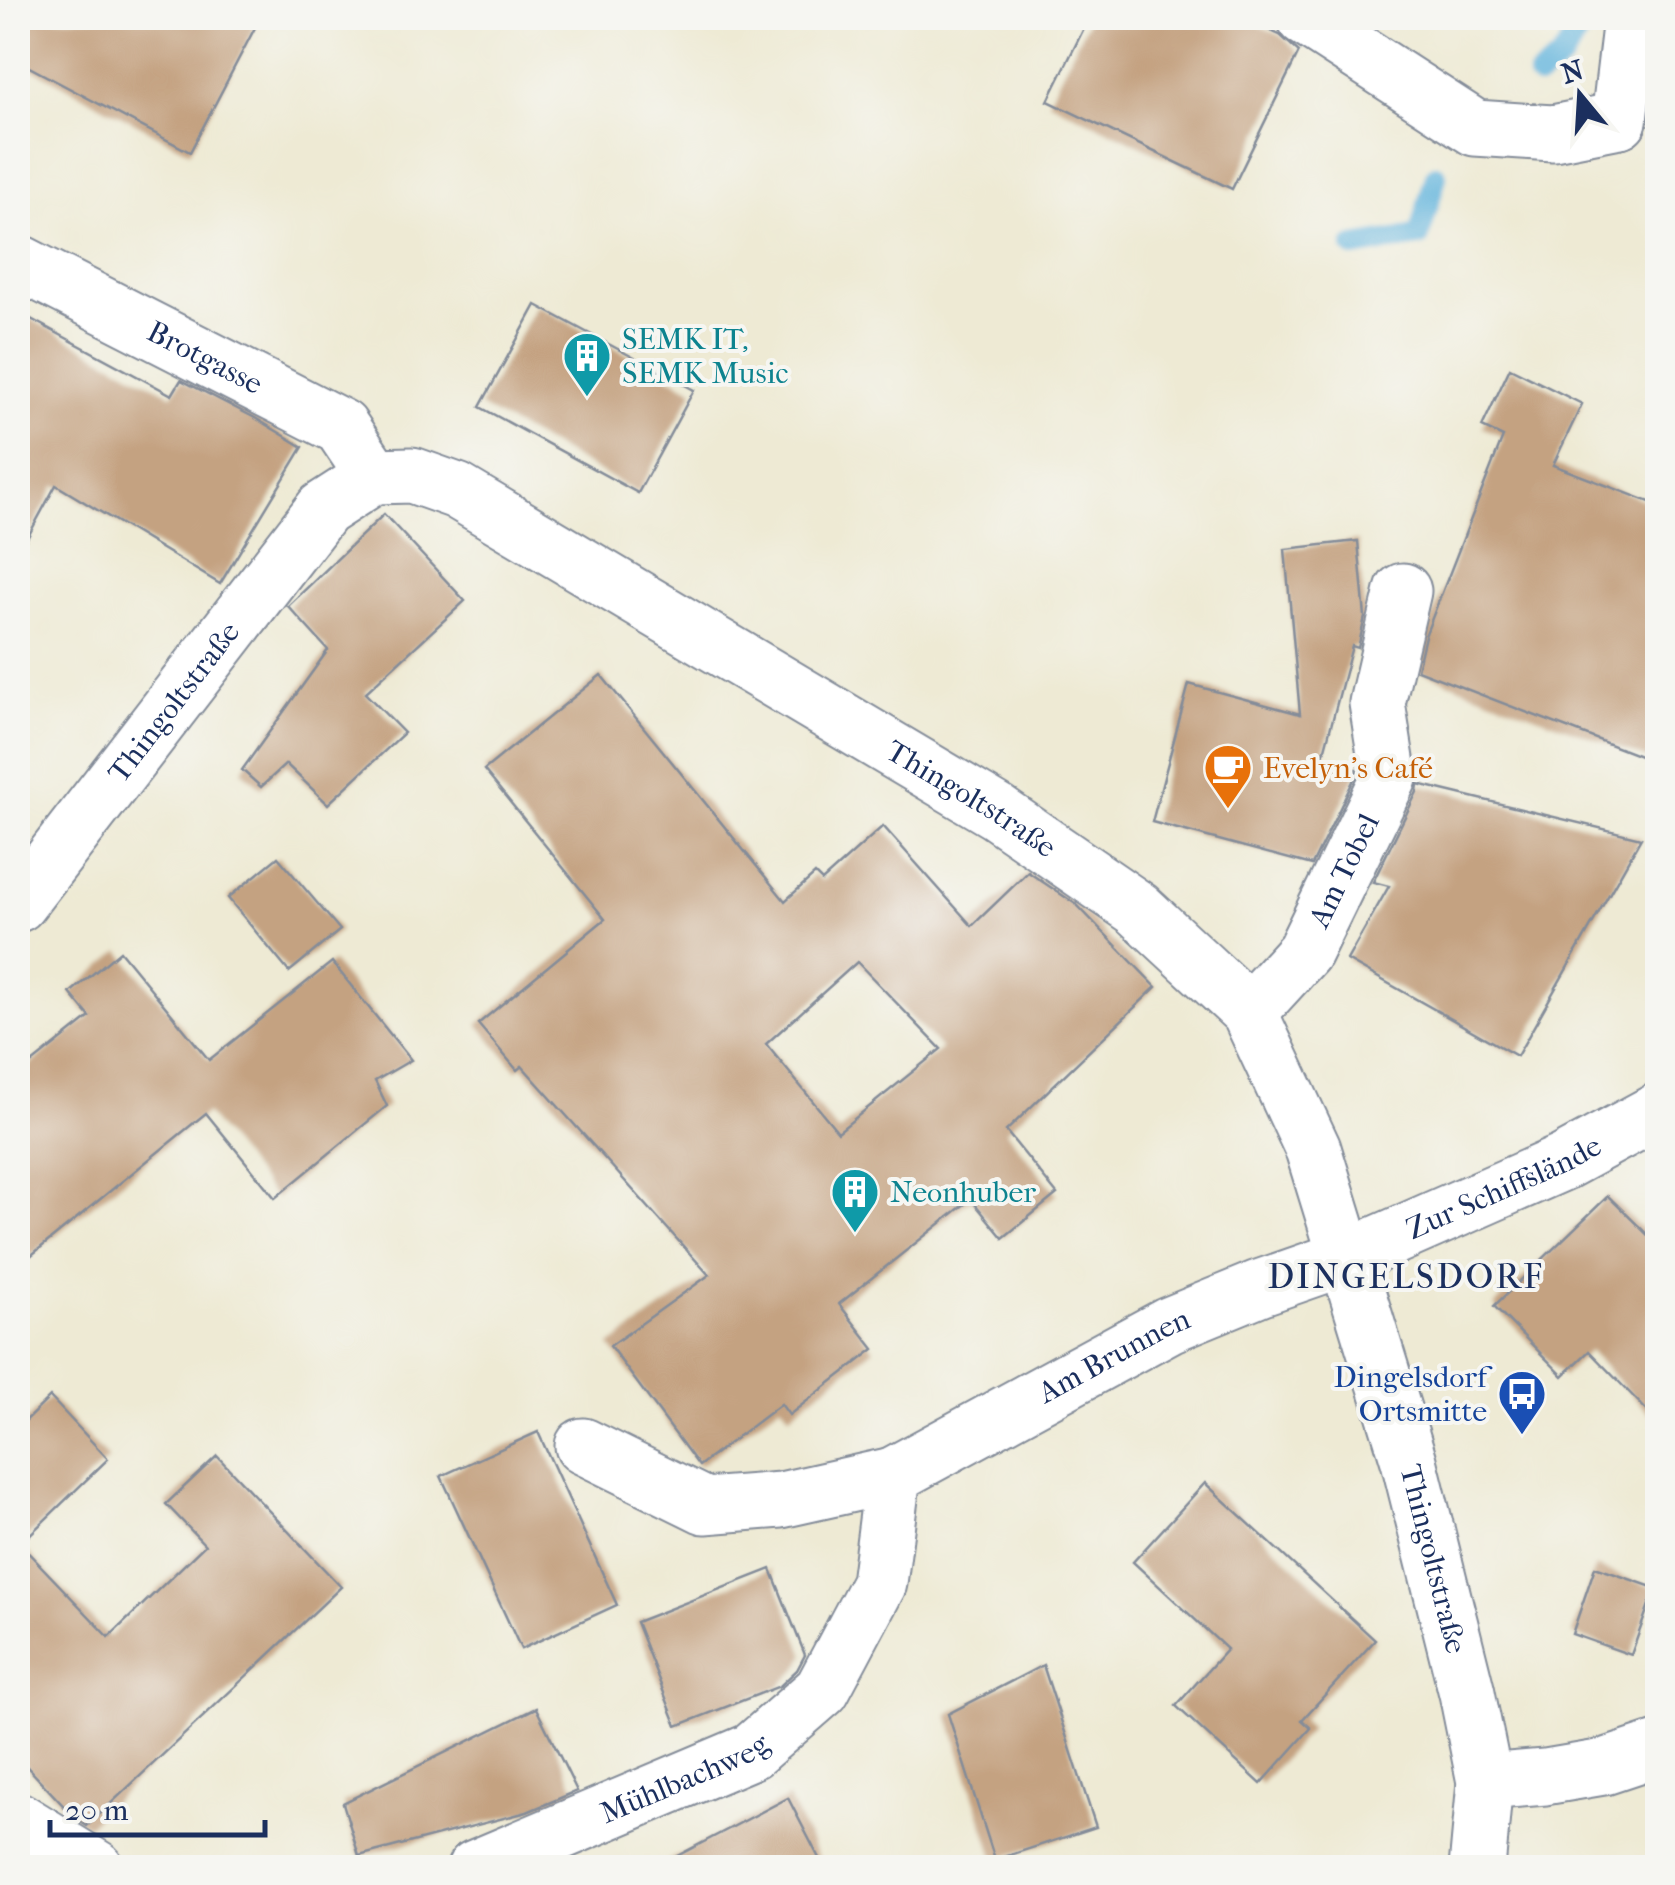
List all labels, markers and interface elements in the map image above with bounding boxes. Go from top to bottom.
north arrow [1530,45,1630,145]
text: N [1557,52,1588,91]
street label: Brotgasse [141,314,269,402]
place label: SEMK IT, SEMK Music [622,322,789,391]
building icon: SEMK IT, SEMK Music [561,330,613,398]
street label: Thingoltstraße [101,615,247,789]
street label: Thingoltstraße [880,733,1063,865]
cafe icon: Evelyn's Café [1202,742,1254,810]
place label: Evelyn's Café [1263,751,1433,786]
street label: Am Tobel [1301,808,1386,934]
street label: Zur Schiffslände [1401,1128,1607,1247]
building icon: Neonhuber [829,1166,881,1234]
place label: Neonhuber [890,1175,1036,1210]
district label: DINGELSDORF [1267,1256,1545,1297]
street label: Am Brunnen [1031,1301,1195,1411]
place label: Dingelsdorf Ortsmitte [1334,1360,1493,1429]
bus stop icon: Dingelsdorf Ortsmitte [1496,1368,1548,1436]
street label: Thingoltstraße [1393,1461,1474,1657]
street label: Mühlbachweg [595,1726,778,1831]
scale bar [50,1775,265,1837]
text: 20 m [65,1793,128,1828]

